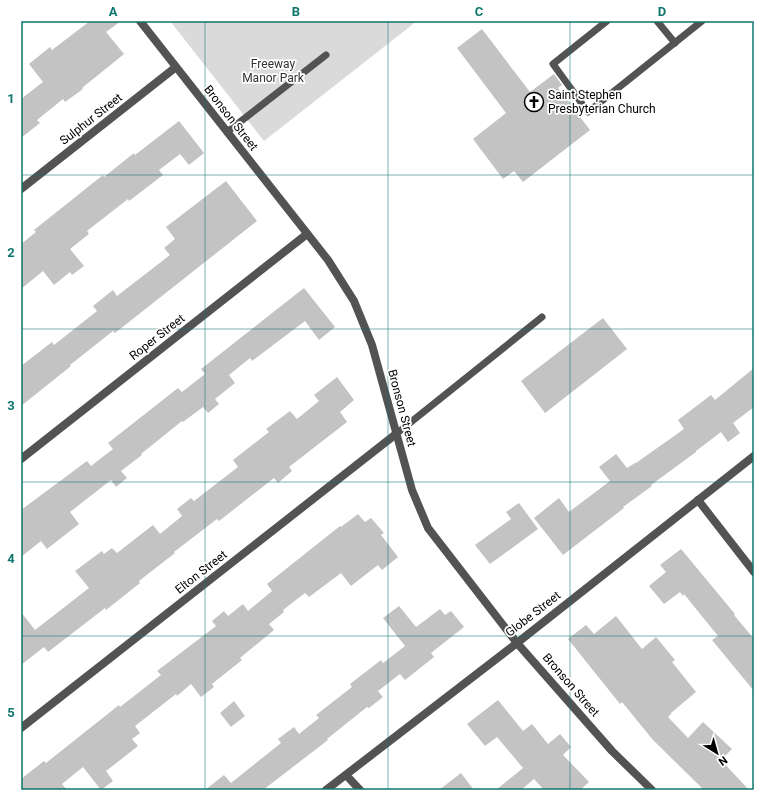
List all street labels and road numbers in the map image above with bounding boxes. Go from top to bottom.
street label: Bronson Street [201,82,261,154]
street label: Sulphur Street [57,90,125,148]
street label: Roper Street [127,311,187,363]
street label: Bronson Street [385,368,419,448]
street label: Elton Street [172,547,230,596]
street label: Globe Street [503,588,563,640]
street label: Bronson Street [540,651,602,720]

